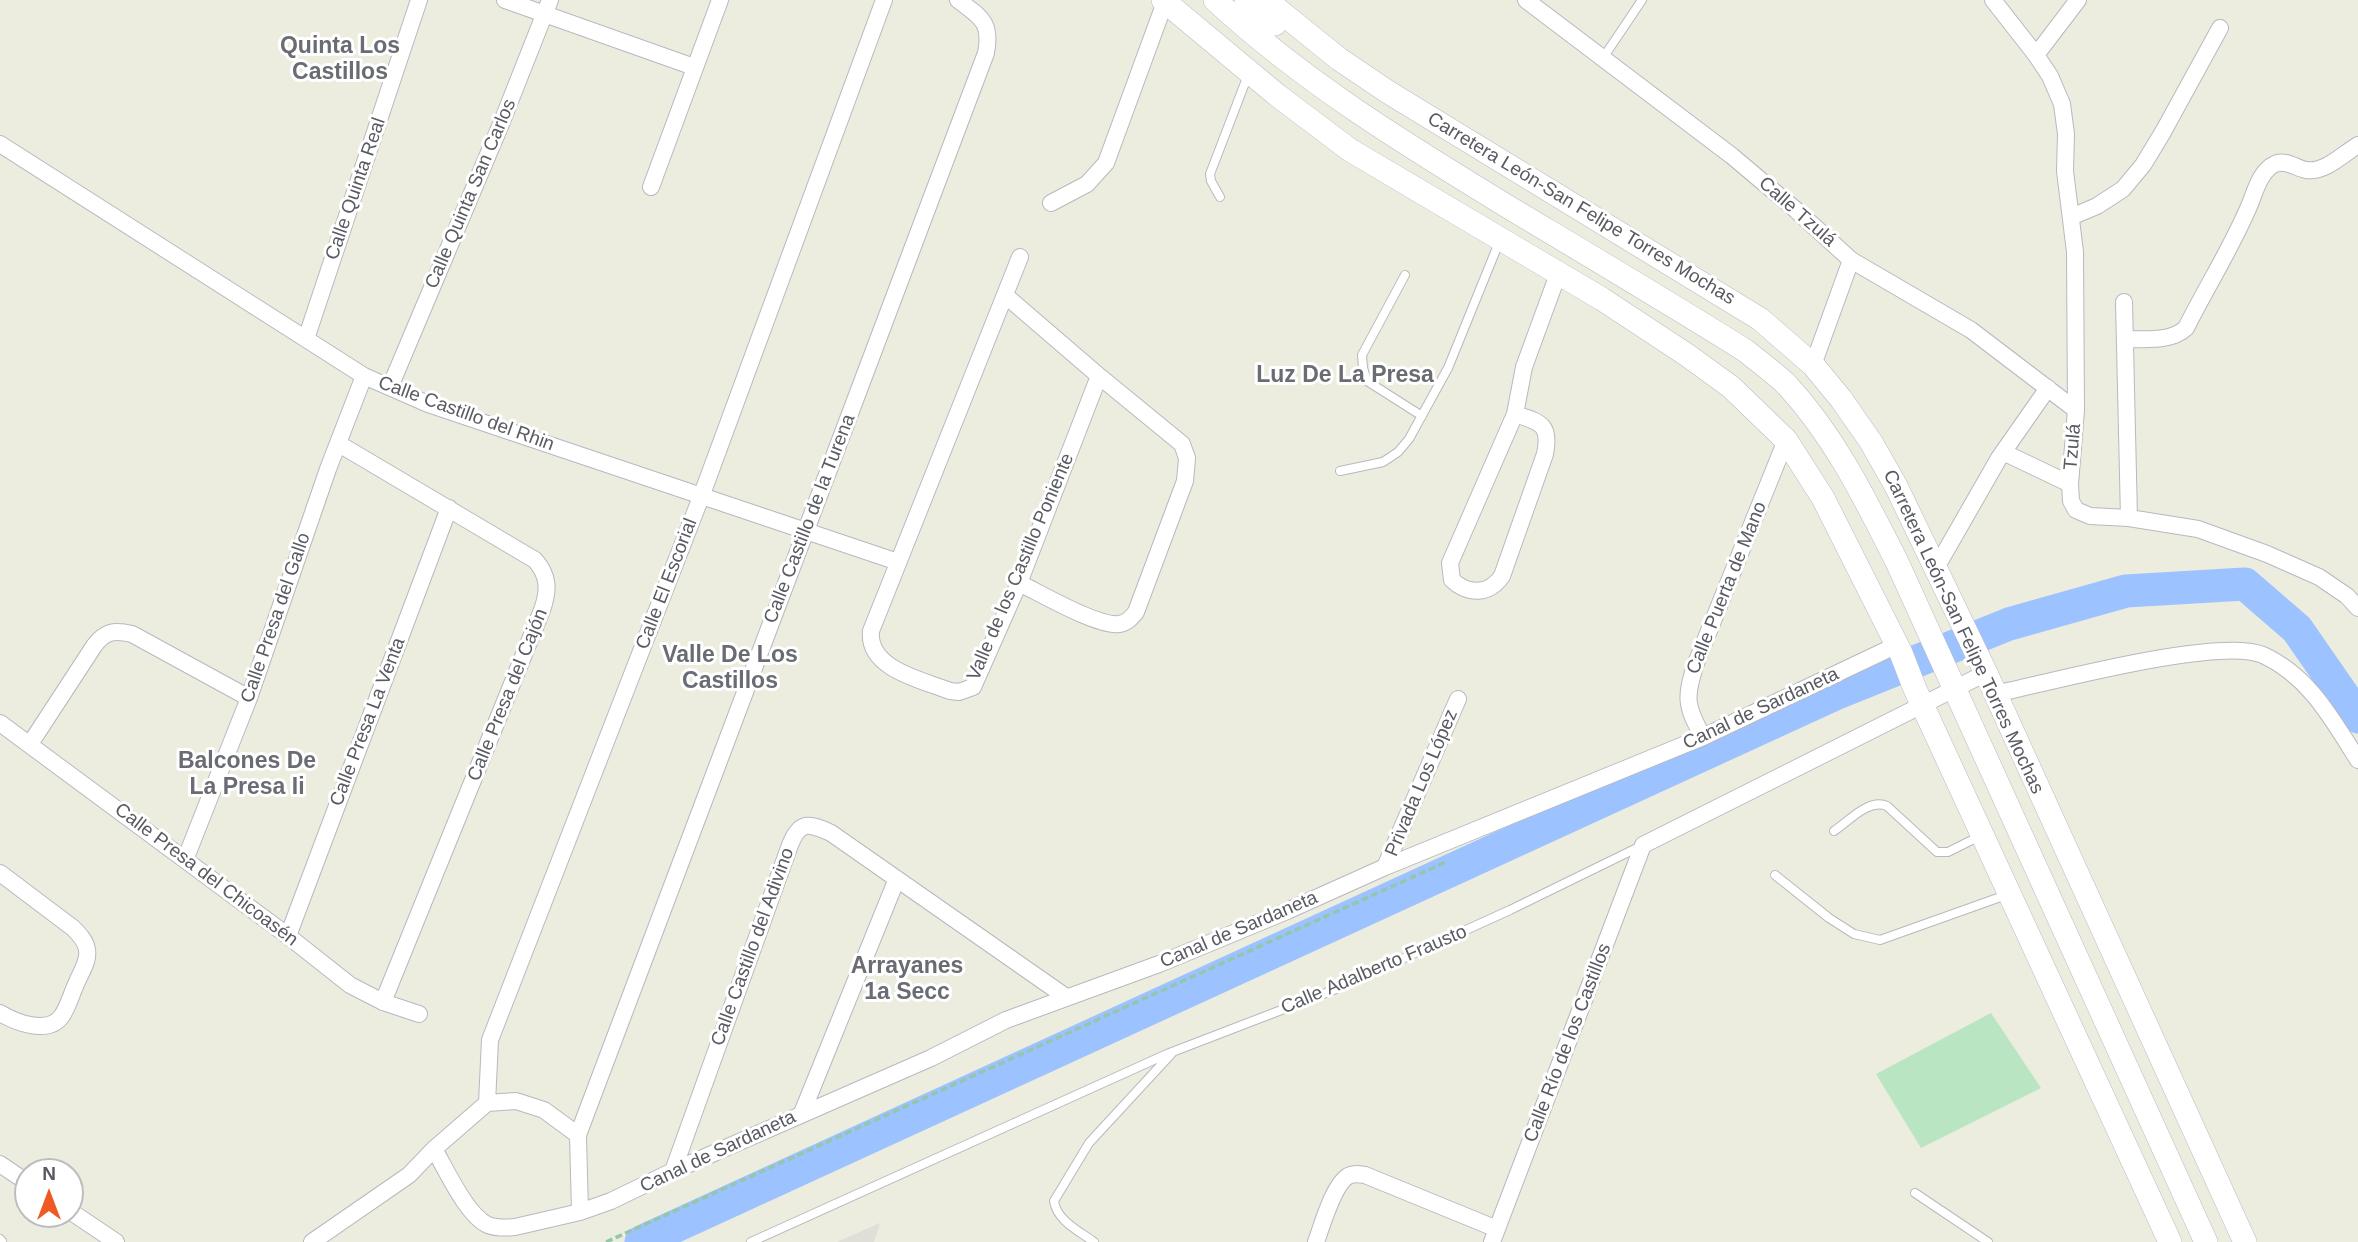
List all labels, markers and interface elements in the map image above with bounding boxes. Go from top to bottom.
district label: Quinta Los Castillos [280,33,400,87]
street label: Calle Quinta San Carlos [421,96,521,292]
street label: Carretera León-San Felipe Torres Mochas [1423,108,1739,310]
street label: Calle Quinta Real [321,115,391,263]
street label: Calle Tzulá [1754,172,1840,252]
district label: Luz De La Presa [1256,362,1434,390]
street label: Calle Castillo del Rhin [375,372,557,456]
street label: Calle Castillo de la Turena [760,411,860,627]
street label: Tzulá [2060,423,2086,471]
street label: Valle de los Castillo Poniente [963,450,1079,684]
street label: Carretera León-San Felipe Torres Mochas [1878,466,2048,798]
street label: Calle Puerta de Mano [1682,499,1772,677]
street label: Calle El Escorial [632,515,702,653]
street label: Calle Presa del Gallo [236,530,316,706]
street label: Calle Presa del Cajón [463,606,553,784]
street label: Calle Presa La Venta [325,635,411,809]
district label: Valle De Los Castillos [662,642,798,696]
street label: Canal de Sardaneta [1680,663,1842,755]
street label: Privada Los López [1381,706,1463,860]
district label: Balcones De La Presa Ii [178,748,316,802]
street label: Calle Presa del Chicoasén [110,799,302,951]
street label: Calle Castillo del Adivino [707,845,799,1049]
street label: Canal de Sardaneta [1157,886,1321,974]
street label: Calle Adalberto Frausto [1278,921,1470,1019]
street label: Calle Río de los Castillos [1520,940,1616,1146]
district label: Arrayanes 1a Secc [851,953,963,1007]
street label: Canal de Sardaneta [637,1106,799,1198]
north arrow [14,1158,84,1228]
text: N [42,1163,56,1184]

